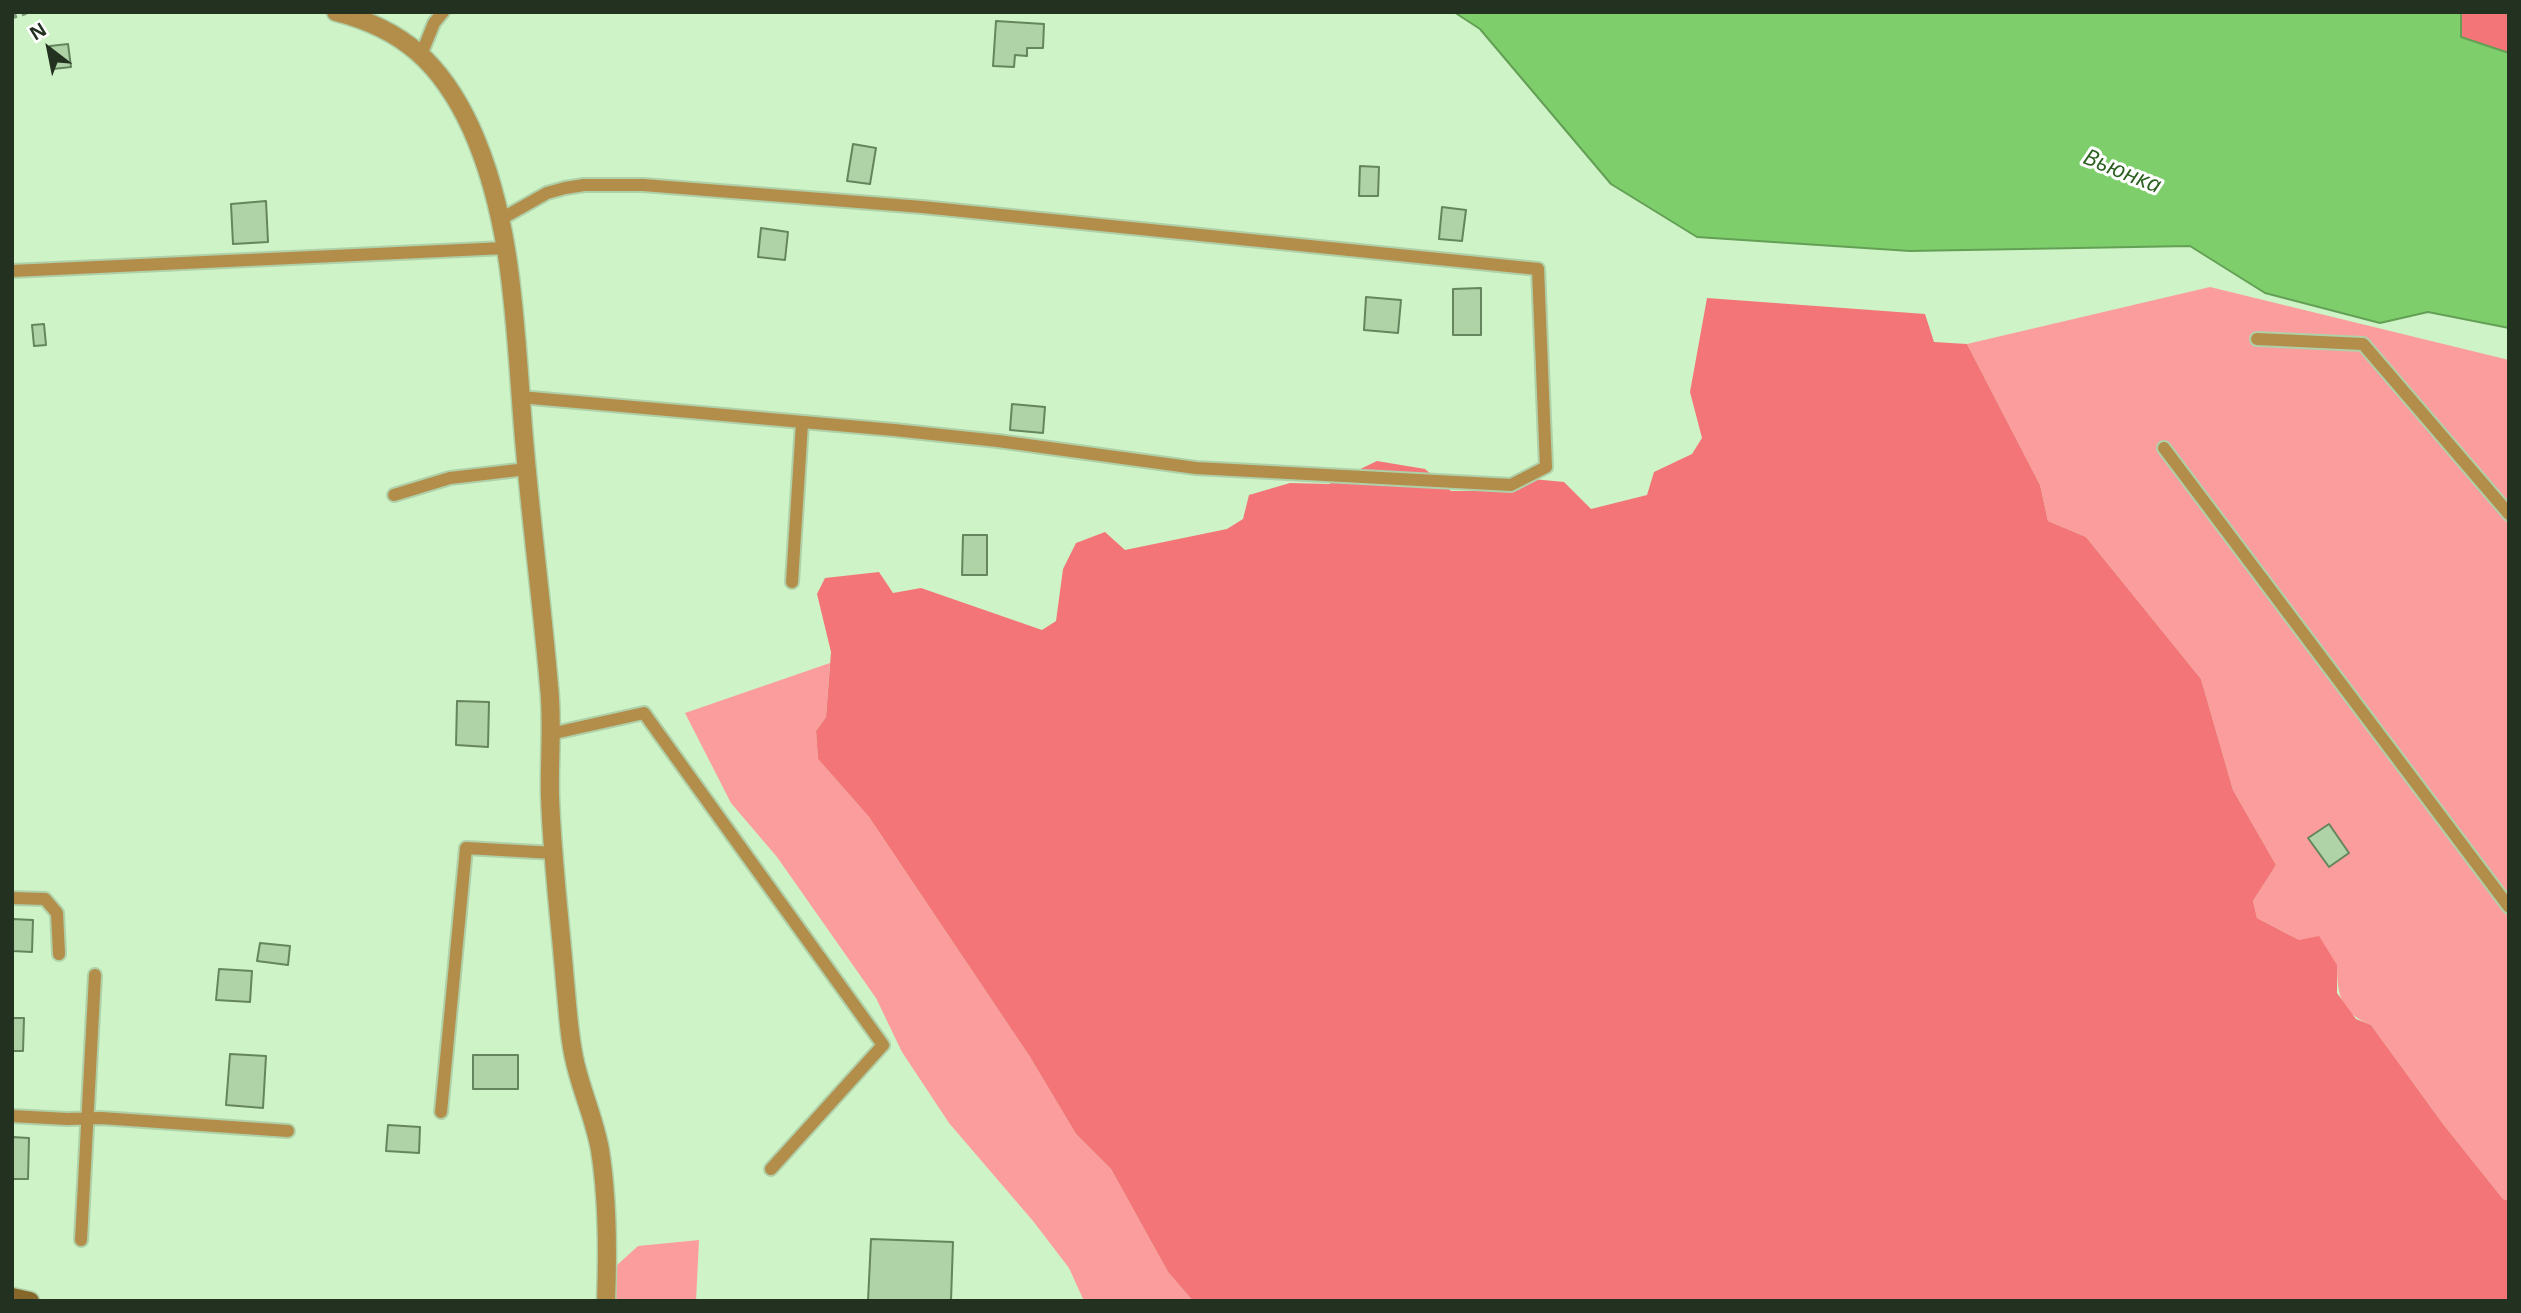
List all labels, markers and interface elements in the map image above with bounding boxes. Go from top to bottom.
north arrow [14,14,84,84]
text: N [24,16,51,46]
water label: Вьюнка [2079,144,2165,200]

